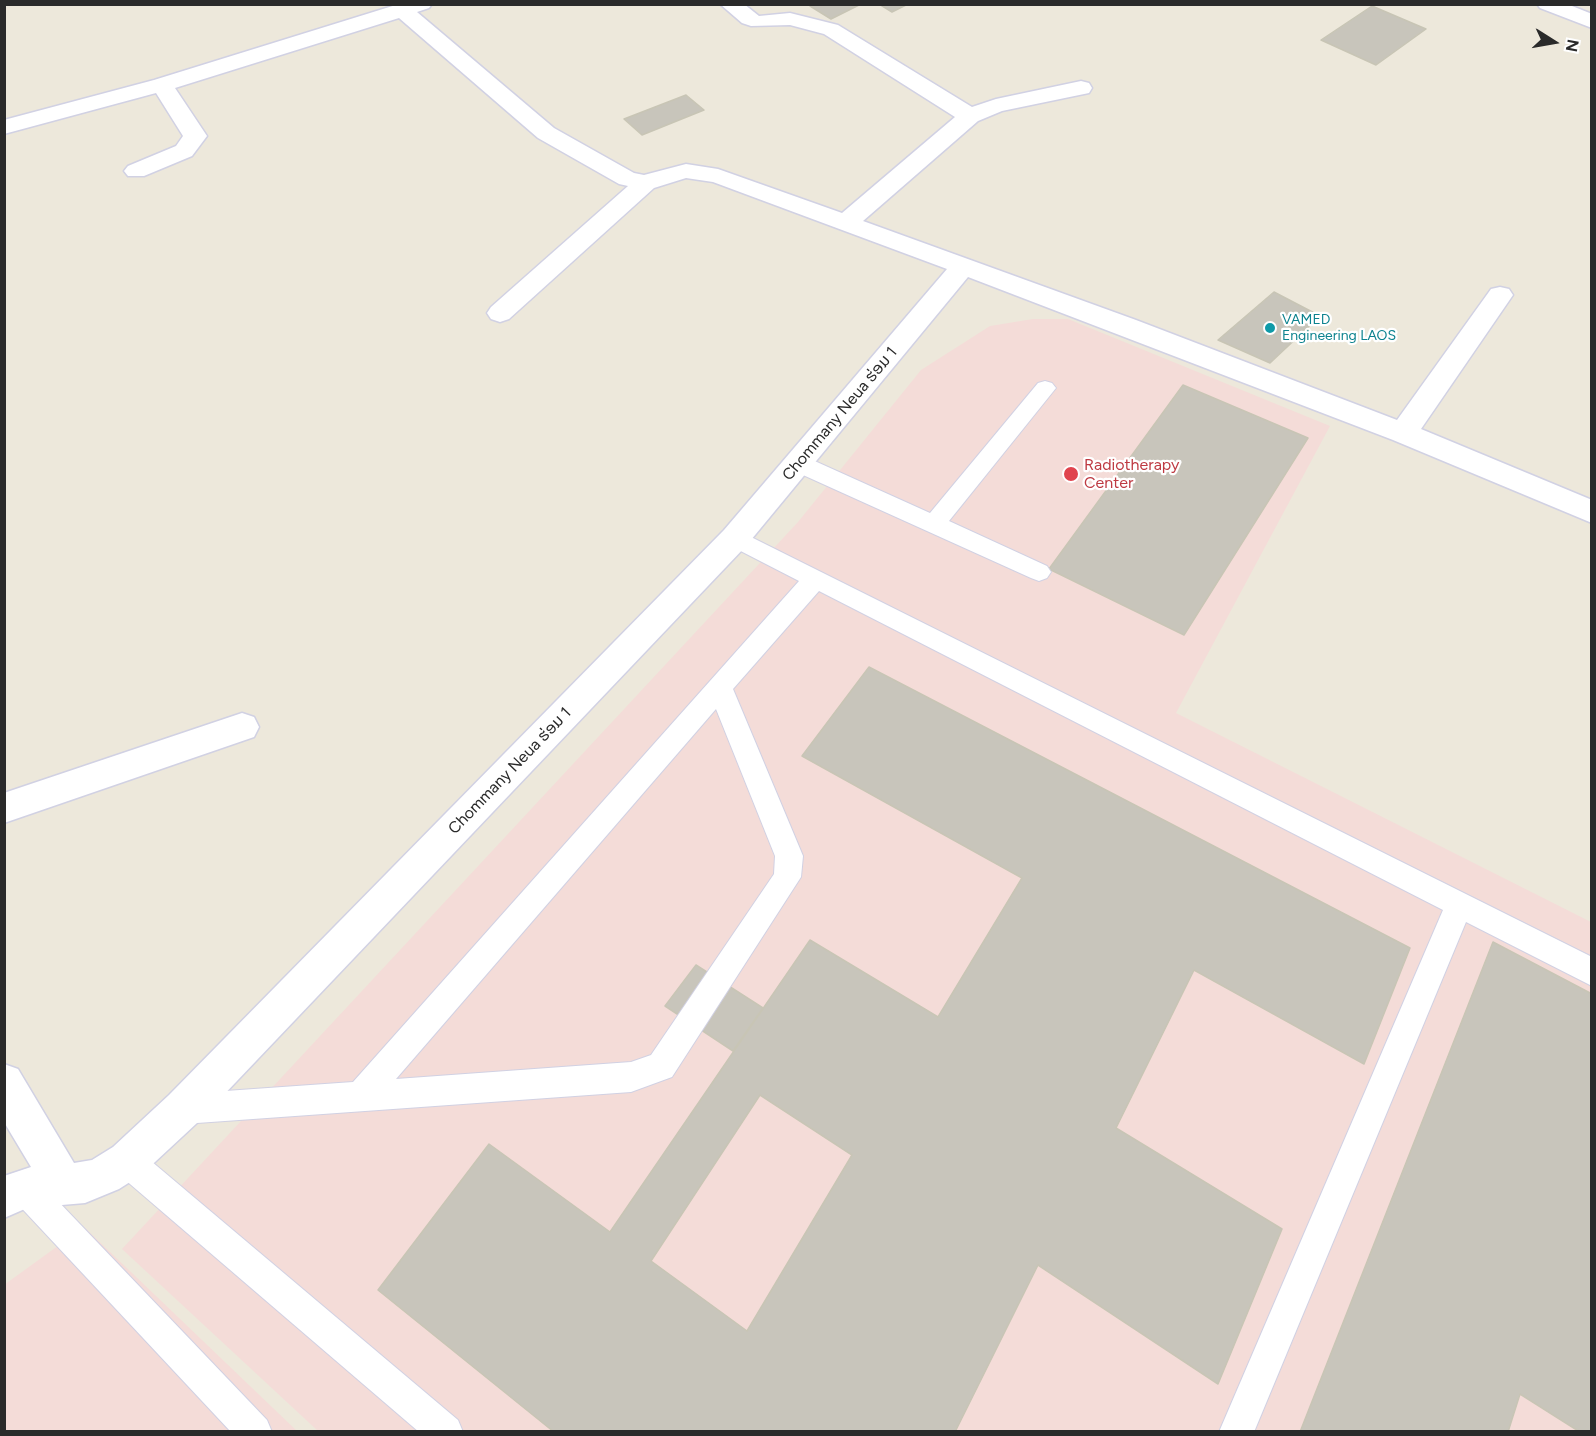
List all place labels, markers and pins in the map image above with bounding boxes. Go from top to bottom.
place label: VAMED Engineering LAOS [1282,312,1396,344]
marker: VAMED Engineering LAOS [1263,321,1277,335]
place label: Radiotherapy Center [1084,455,1179,493]
marker: Radiotherapy Center [1062,465,1080,483]

